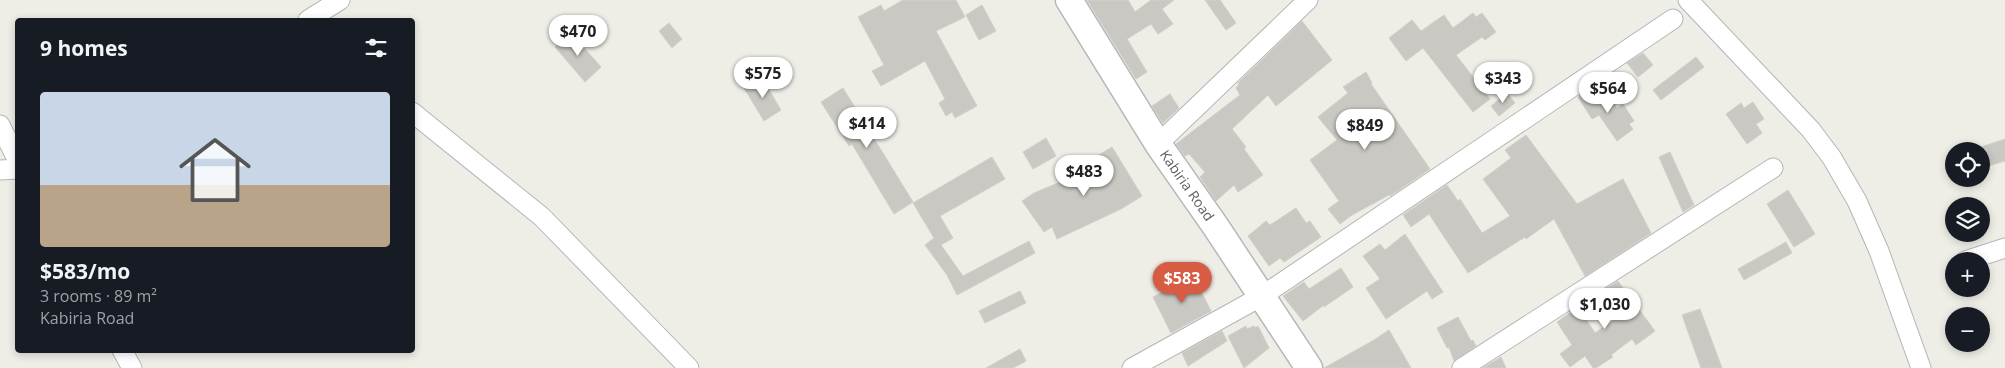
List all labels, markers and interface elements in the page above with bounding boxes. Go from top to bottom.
pin: $470 [548,15,608,57]
text: $470 [560,20,596,42]
text: 9 homes [40,34,128,62]
icon: filters [362,34,390,62]
pin: $575 [733,56,793,99]
text: $575 [745,62,781,84]
pin: $343 [1473,62,1533,104]
text: $343 [1485,67,1521,89]
pin: $564 [1578,72,1638,114]
text: $564 [1590,77,1626,99]
pin: $414 [837,106,897,149]
pin: $849 [1335,108,1395,151]
text: $414 [849,112,885,134]
text: $849 [1347,114,1383,136]
icon: home [170,125,260,215]
map controls [1945,142,1990,352]
button: locate [1945,142,1990,187]
street label: Kabiria Road [1156,146,1219,225]
pin: $483 [1054,154,1114,197]
text: $483 [1066,160,1102,182]
button: layers [1945,197,1990,242]
button: + [1945,252,1990,297]
text: $583/mo [40,257,130,285]
pin: $583 [1152,262,1212,304]
text: $583 [1164,267,1200,289]
text: 3 rooms · 89 m² [40,285,157,307]
pin: $1,030 [1564,288,1646,330]
text: $1,030 [1580,293,1630,315]
text: Kabiria Road [40,307,134,329]
button: − [1945,307,1990,352]

